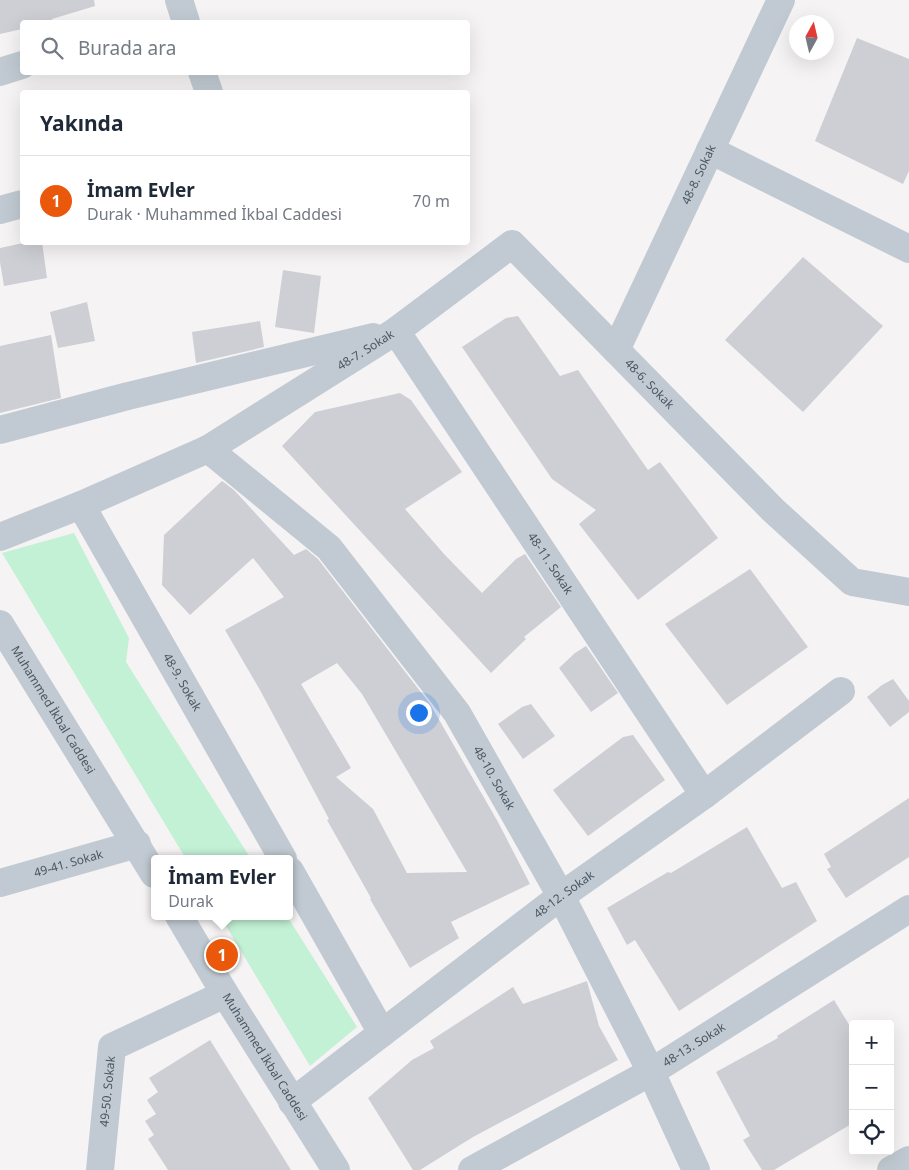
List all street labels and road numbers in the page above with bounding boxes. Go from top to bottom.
street label: 48-8. Sokak [677,141,720,207]
street label: 48-7. Sokak [334,325,398,374]
street label: 48-6. Sokak [621,355,679,413]
street label: 48-11. Sokak [524,529,578,598]
street label: Muhammed İkbal Caddesi [7,642,99,777]
street label: 48-9. Sokak [159,650,206,715]
street label: 48-10. Sokak [469,743,520,813]
street label: 49-41. Sokak [32,845,105,881]
street label: 48-12. Sokak [530,866,598,922]
street label: Muhammed İkbal Caddesi [219,990,312,1124]
street label: 48-13. Sokak [659,1018,729,1071]
street label: 49-50. Sokak [95,1055,119,1128]

